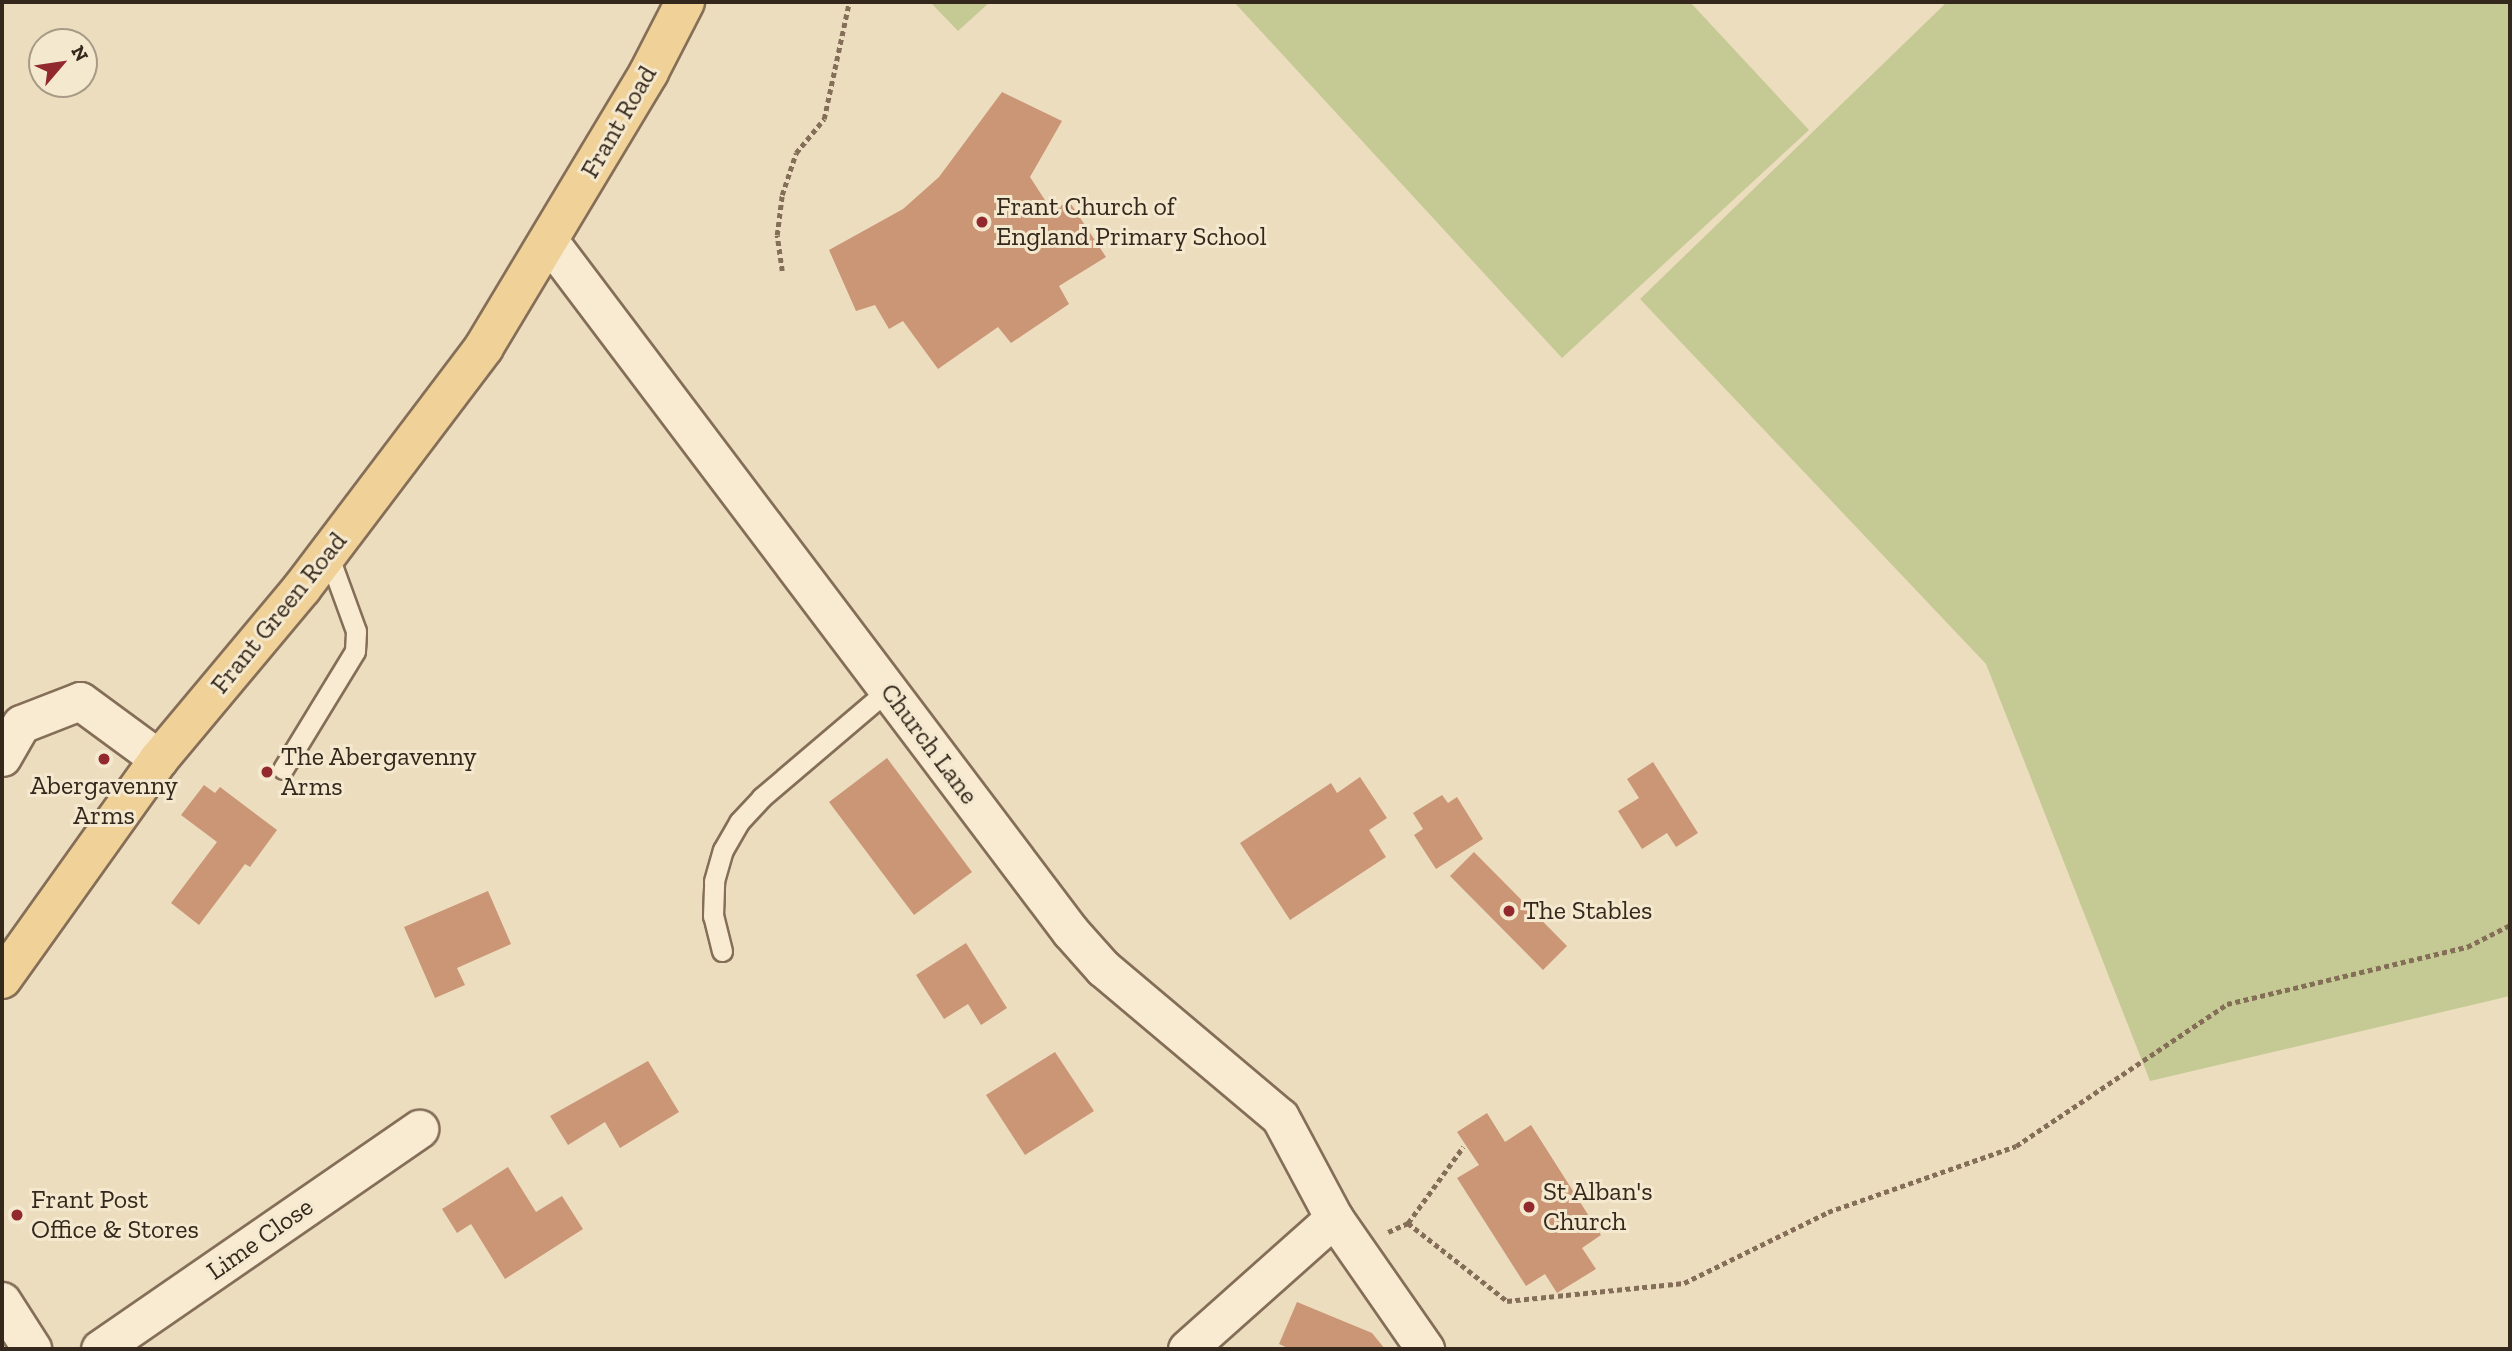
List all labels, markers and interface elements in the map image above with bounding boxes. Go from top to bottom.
north arrow [28,28,98,98]
text: N [66,42,94,65]
street label: Frant Road [574,60,664,184]
place label: Frant Church of England Primary School [996,191,1267,252]
marker: Frant Church of England Primary School [974,214,990,230]
street label: Frant Green Road [204,526,354,700]
street label: Church Lane [873,677,985,811]
place label: The Abergavenny Arms [281,741,477,802]
marker: Abergavenny Arms [96,751,112,767]
marker: The Abergavenny Arms [259,764,275,780]
place label: Abergavenny Arms [30,770,178,832]
place label: The Stables [1523,895,1652,927]
marker: The Stables [1501,903,1517,919]
place label: St Alban's Church [1543,1176,1653,1238]
place label: Frant Post Office & Stores [31,1184,199,1246]
street label: Lime Close [201,1191,319,1287]
marker: St Alban's Church [1521,1199,1537,1215]
marker: Frant Post Office & Stores [9,1207,25,1223]

